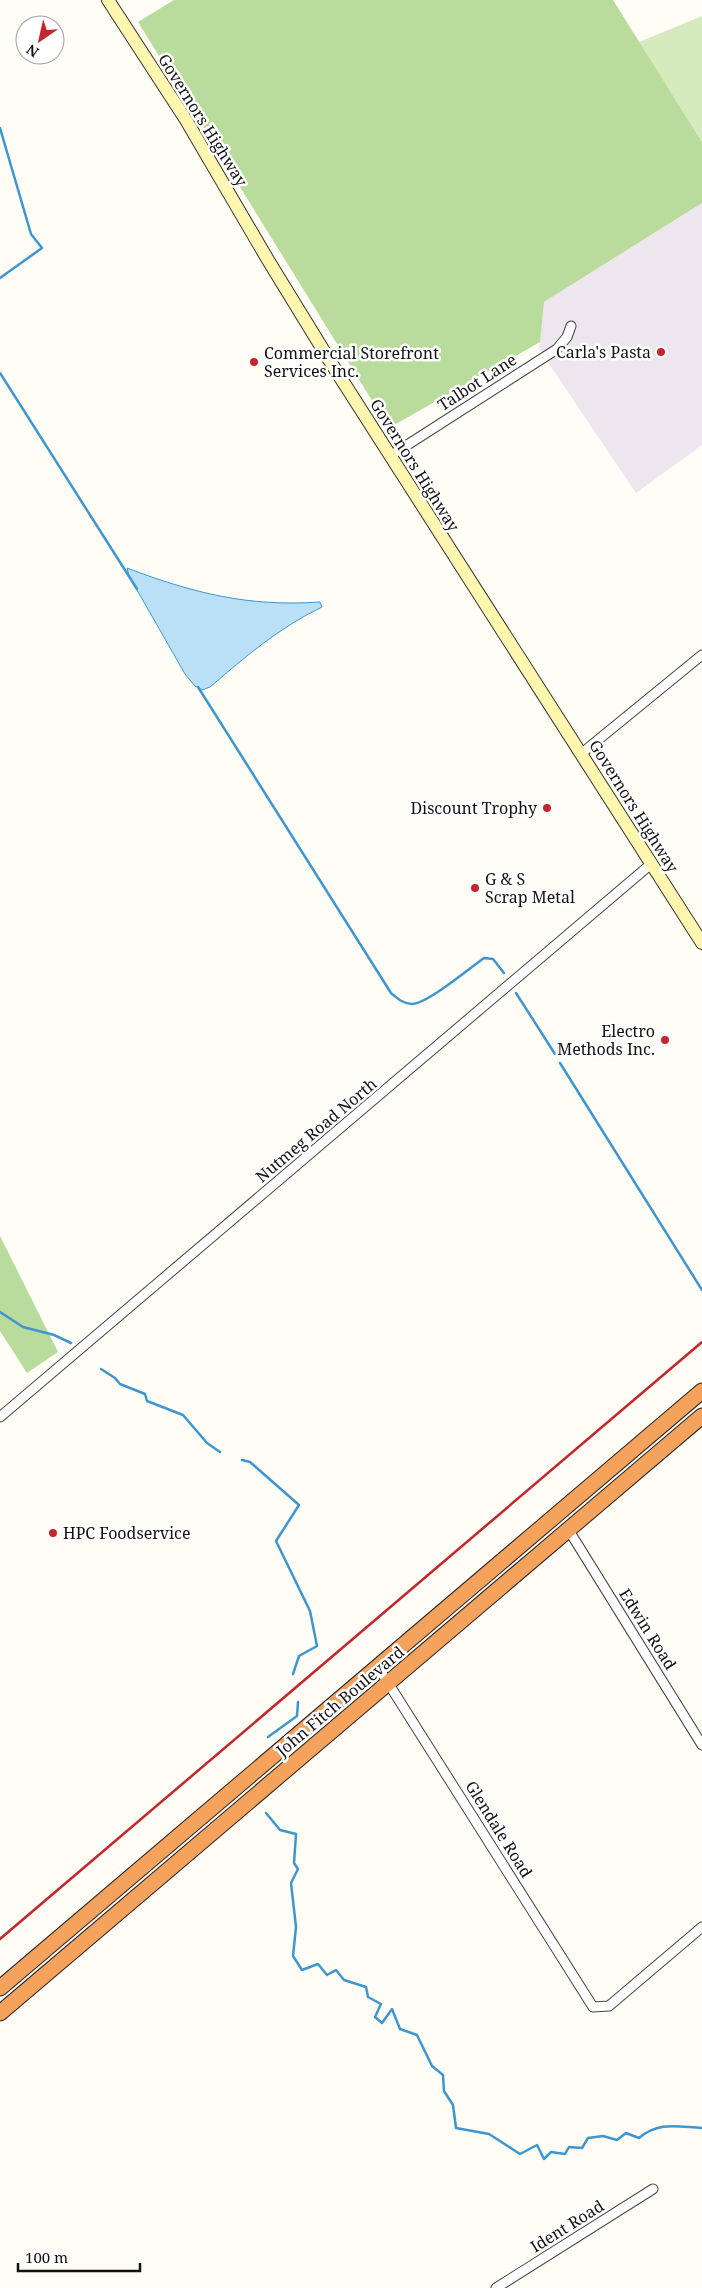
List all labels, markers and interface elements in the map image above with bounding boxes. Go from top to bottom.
north arrow [15,15,65,65]
text: N [23,40,42,62]
street label: Governors Highway [153,49,253,191]
place label: Carla's Pasta [556,341,651,363]
place label: Commercial Storefront Services Inc. [264,342,439,382]
marker: Carla's Pasta [655,346,667,358]
street label: Talbot Lane [433,348,521,416]
marker: Commercial Storefront Services Inc. [248,356,260,368]
street label: Governors Highway [365,394,465,536]
street label: Governors Highway [584,735,684,877]
place label: Discount Trophy [410,797,538,819]
marker: Discount Trophy [541,802,553,814]
place label: G & S Scrap Metal [485,868,575,908]
marker: G & S Scrap Metal [469,882,481,894]
place label: Electro Methods Inc. [557,1020,655,1060]
marker: Electro Methods Inc. [659,1034,671,1046]
street label: Nutmeg Road North [251,1073,381,1187]
place label: HPC Foodservice [63,1522,191,1544]
marker: HPC Foodservice [47,1527,59,1539]
street label: Edwin Road [614,1584,682,1674]
street label: John Fitch Boulevard [271,1641,409,1762]
street label: Glendale Road [460,1776,538,1882]
street label: Ident Road [526,2195,608,2257]
scale bar [18,2240,140,2272]
text: 100 m [25,2247,68,2267]

